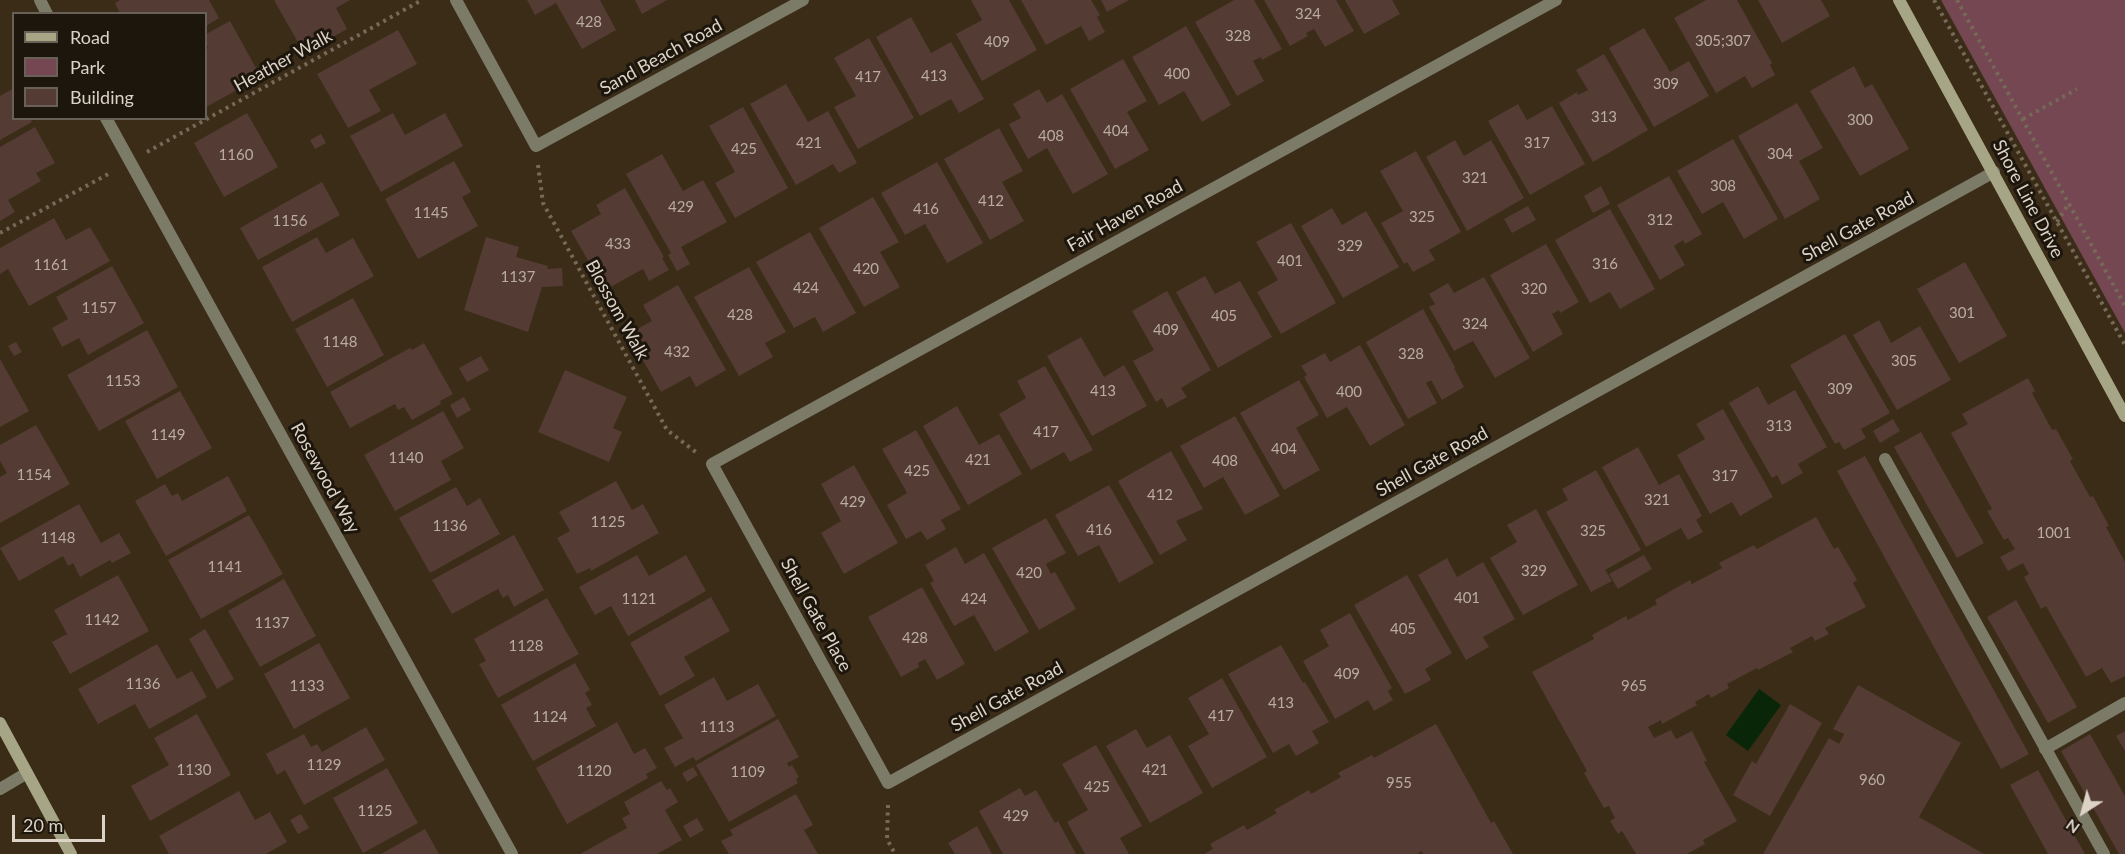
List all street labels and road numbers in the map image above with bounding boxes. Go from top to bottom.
street label: Sand Beach Road [596,14,726,100]
street label: Heather Walk [230,25,336,97]
street label: Shore Line Drive [1988,136,2068,262]
street label: Fair Haven Road [1063,175,1187,257]
street label: Shell Gate Road [1798,187,1918,267]
street label: Blossom Walk [581,256,653,364]
street label: Rosewood Way [286,419,364,537]
street label: Shell Gate Road [1372,422,1492,502]
street label: Shell Gate Place [776,554,856,676]
street label: Shell Gate Road [947,657,1067,737]

